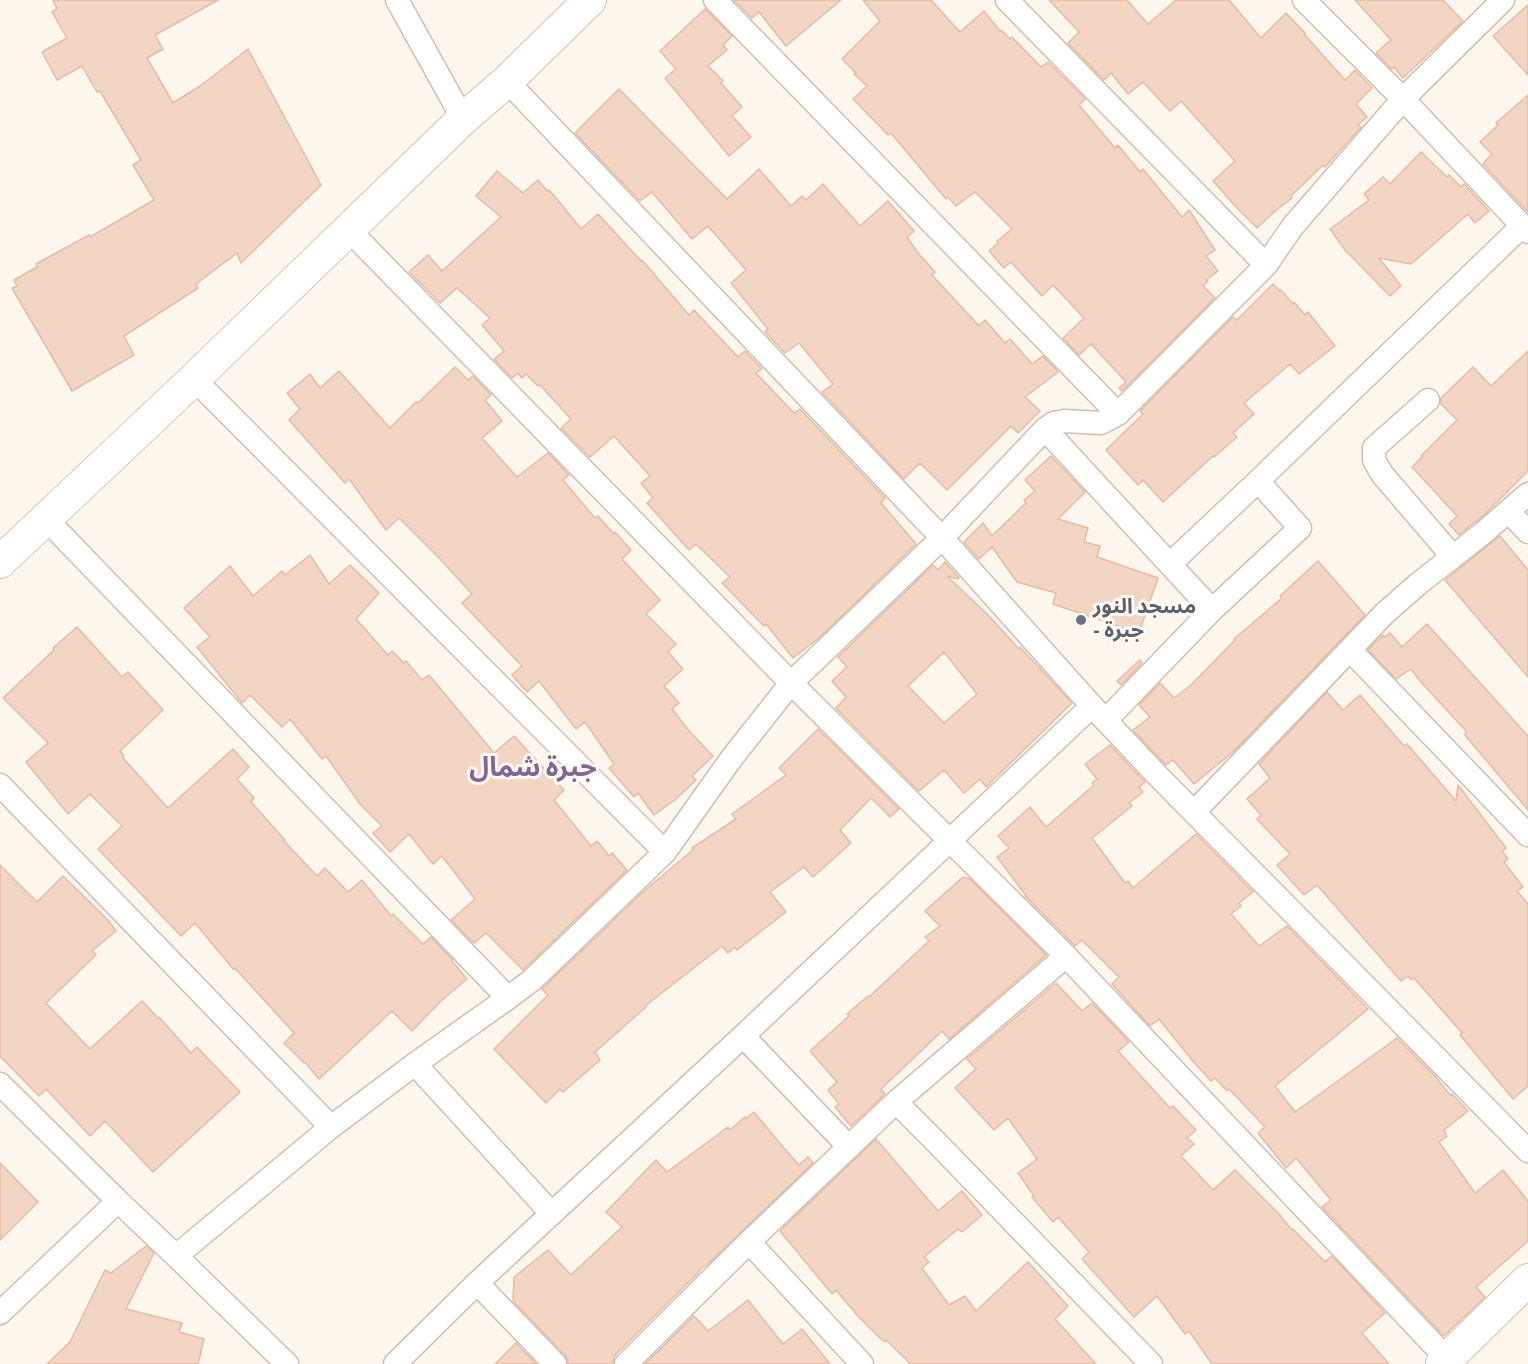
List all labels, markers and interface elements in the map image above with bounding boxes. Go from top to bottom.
place label: مسجد النور - جبرة [1093,595,1196,645]
marker: مسجد النور - جبرة [1074,613,1088,627]
district label: جبرة شمال [469,754,597,786]

